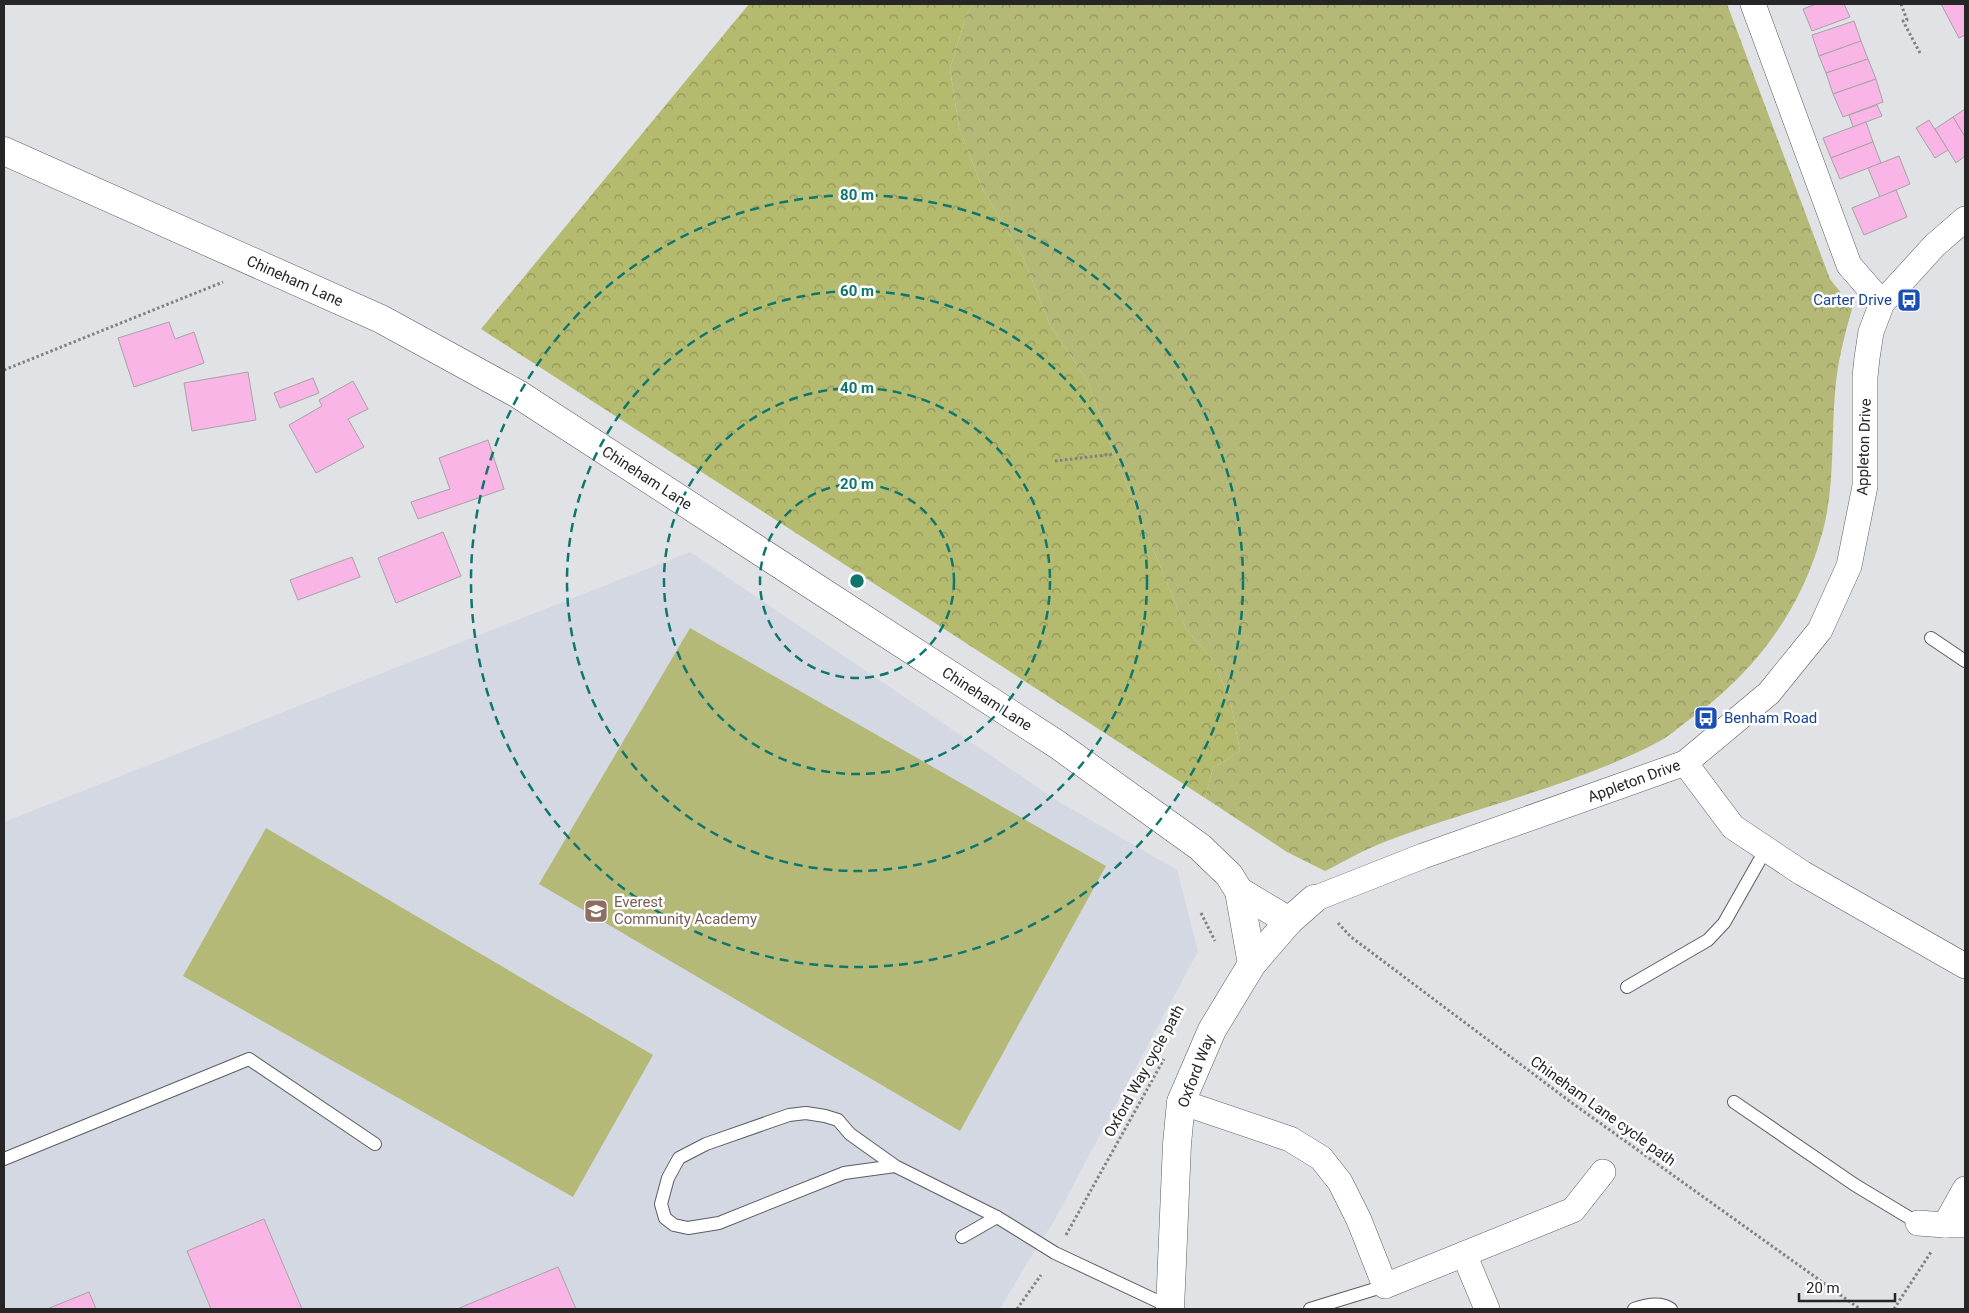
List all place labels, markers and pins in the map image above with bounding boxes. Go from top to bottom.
bus stop icon: Carter Drive [1896,287,1922,313]
place label: Carter Drive [1813,291,1892,309]
centre of rings [848,572,866,590]
bus stop icon: Benham Road [1693,705,1719,731]
place label: Benham Road [1724,709,1817,727]
place label: Everest Community Academy [614,893,757,928]
school or university icon: Everest Community Academy [583,898,609,924]

